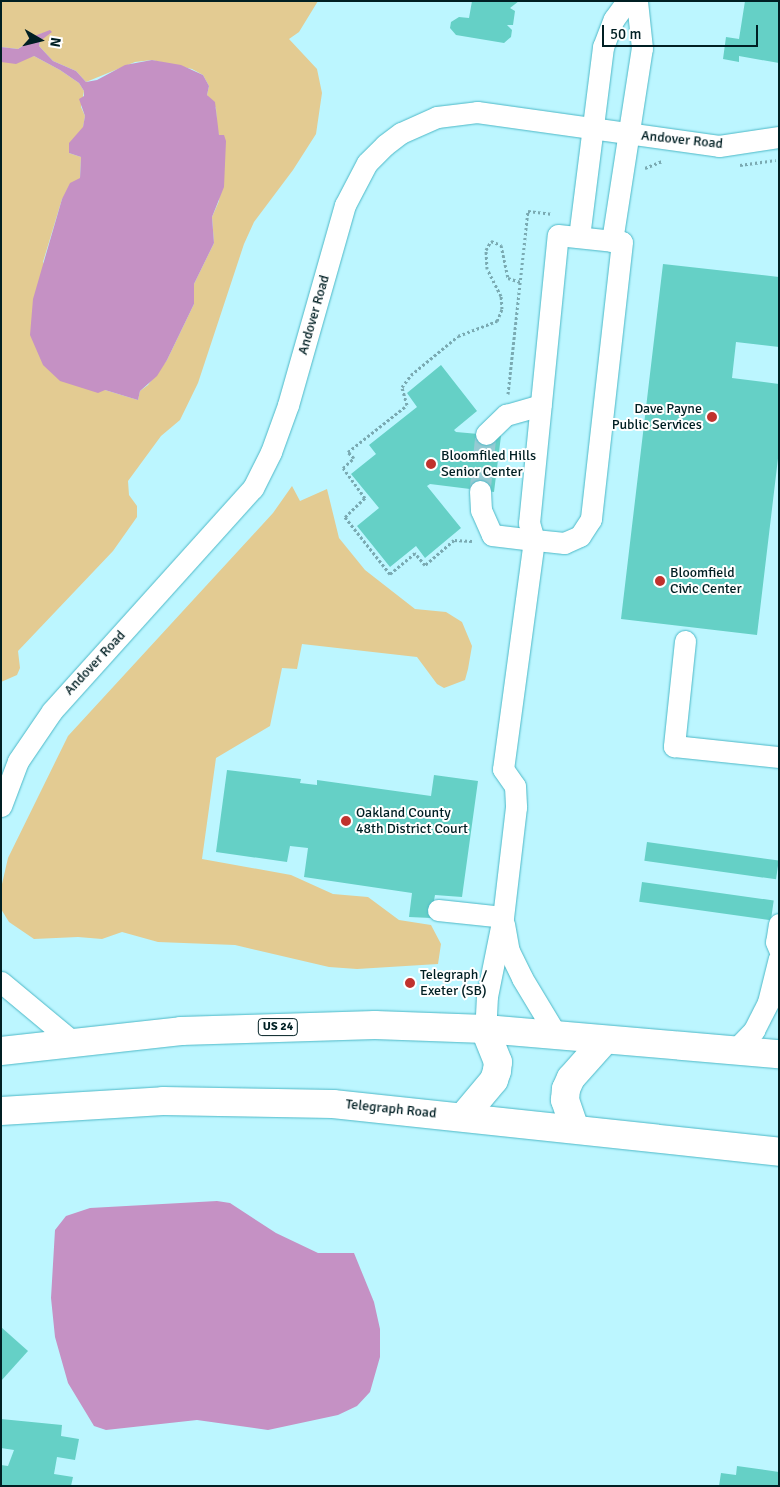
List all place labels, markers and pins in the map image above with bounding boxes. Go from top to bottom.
place label: Dave Payne Public Services [612,401,702,434]
marker: Dave Payne Public Services [706,411,718,423]
place label: Bloomfiled Hills Senior Center [441,448,536,481]
marker: Bloomfiled Hills Senior Center [425,458,437,470]
place label: Bloomfield Civic Center [670,565,742,598]
marker: Bloomfield Civic Center [654,575,666,587]
place label: Oakland County 48th District Court [356,805,468,838]
marker: Oakland County 48th District Court [340,815,352,827]
place label: Telegraph / Exeter (SB) [420,967,487,1000]
marker: Telegraph / Exeter (SB) [404,977,416,989]

